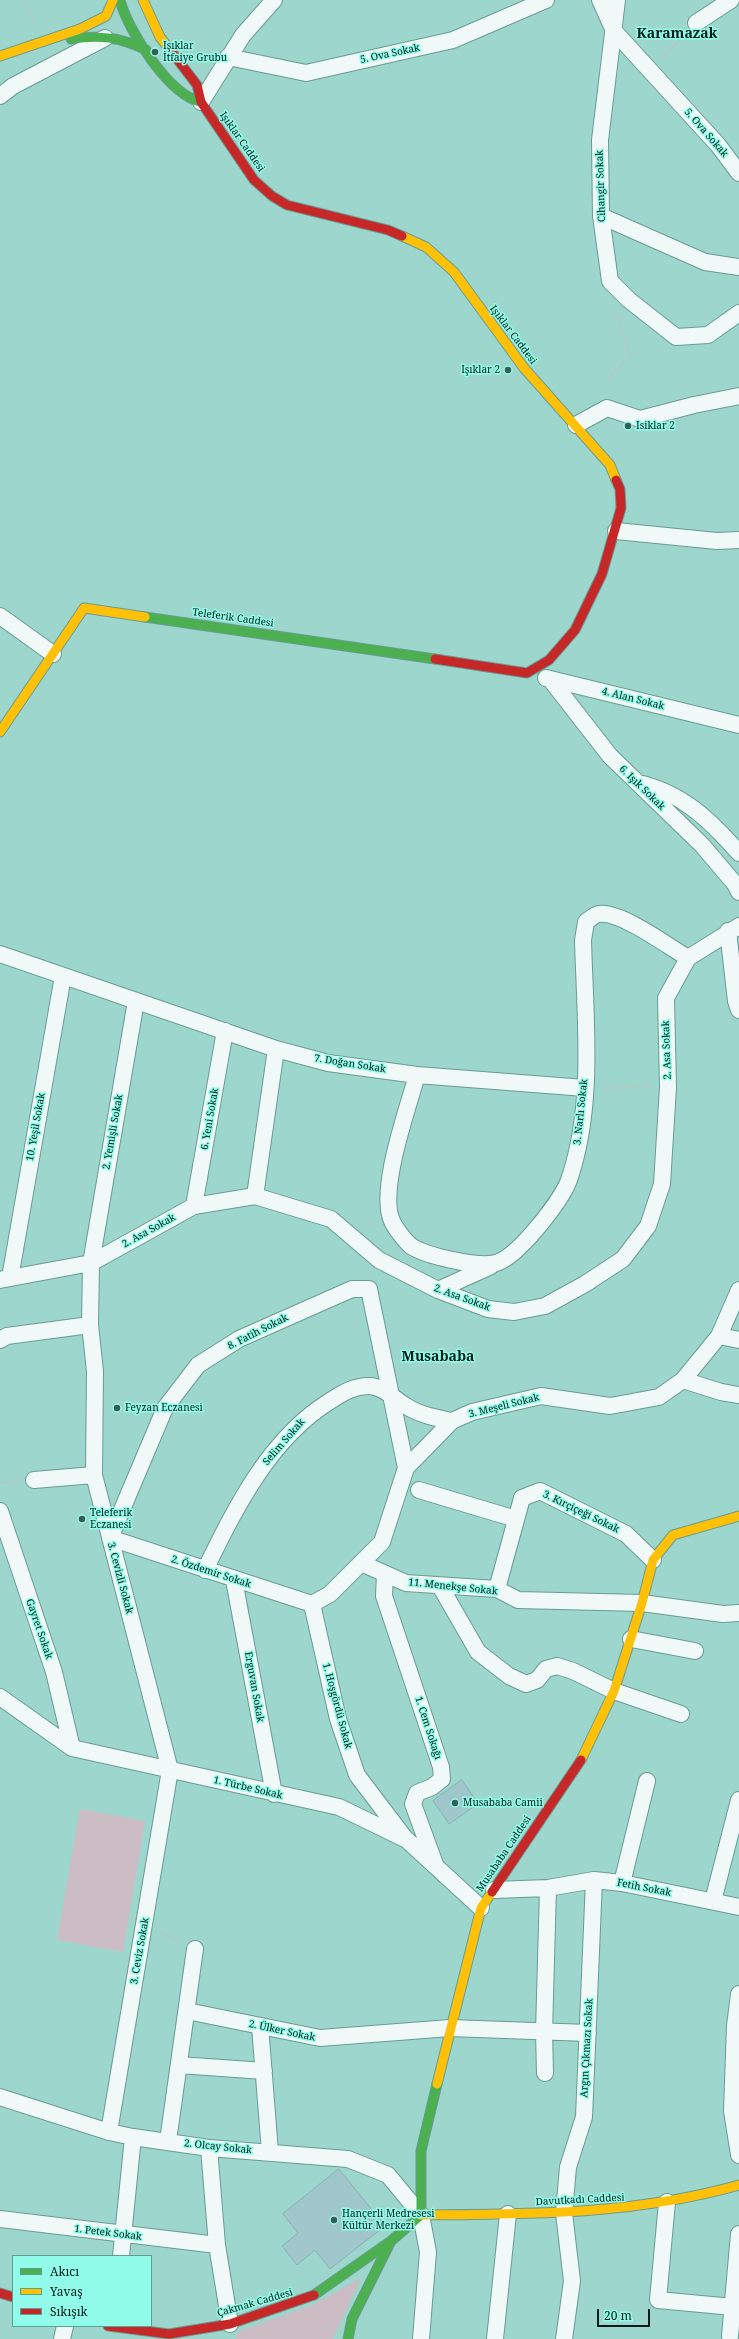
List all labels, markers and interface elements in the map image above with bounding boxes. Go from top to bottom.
district label: Karamazak [636,26,718,42]
place label: Işıklar İtfaiye Grubu [163,40,227,64]
street label: 5. Ova Sokak [359,42,421,66]
marker: Işıklar İtfaiye Grubu [150,47,160,57]
street label: 5. Ova Sokak [682,106,730,160]
street label: Işıklar Caddesi [217,110,267,174]
street label: Cihangir Sokak [594,150,608,222]
street label: Işıklar Caddesi [487,303,539,367]
place label: Işıklar 2 [461,364,500,376]
marker: Işıklar 2 [503,365,513,375]
place label: Isiklar 2 [636,420,675,432]
marker: Isiklar 2 [623,421,633,431]
street label: Teleferik Caddesi [192,606,274,630]
street label: 4. Alan Sokak [600,685,666,713]
street label: 6. Işık Sokak [617,763,667,813]
street label: 2. Asa Sokak [660,1020,674,1080]
street label: 7. Doğan Sokak [313,1052,387,1076]
street label: 3. Narlı Sokak [572,1079,590,1145]
street label: 6. Yeni Sokak [199,1087,221,1151]
street label: 10. Yeşil Sokak [24,1092,48,1162]
street label: 2. Yemişli Sokak [100,1093,126,1171]
street label: 2. Asa Sokak [120,1211,178,1251]
street label: 2. Asa Sokak [432,1282,492,1314]
street label: 8. Fatih Sokak [226,1312,290,1352]
district label: Musababa [402,1349,474,1365]
street label: 3. Meşeli Sokak [467,1391,541,1421]
place label: Feyzan Eczanesi [125,1402,203,1414]
marker: Feyzan Eczanesi [112,1403,122,1413]
street label: Selim Sokak [261,1416,307,1468]
street label: 3. Kırçiçeği Sokak [541,1488,621,1536]
place label: Teleferik Eczanesi [90,1507,132,1530]
marker: Teleferik Eczanesi [77,1514,87,1524]
street label: 3. Cevizli Sokak [105,1541,135,1615]
street label: 2. Özdemir Sokak [170,1553,252,1591]
street label: 11. Menekşe Sokak [408,1576,498,1598]
street label: Gayret Sokak [23,1597,55,1661]
street label: Erguvan Sokak [242,1651,266,1723]
street label: 1. Hoşgördü Sokak [320,1662,354,1750]
street label: 1. Cem Sokağı [412,1695,444,1761]
street label: 1. Türbe Sokak [212,1774,284,1802]
place label: Musababa Camii [463,1797,543,1809]
marker: Musababa Camii [450,1798,460,1808]
street label: Musababa Caddesi [474,1814,534,1894]
street label: Fetih Sokak [616,1877,672,1899]
street label: 3. Ceviz Sokak [128,1917,152,1985]
street label: Argın Çıkmazı Sokak [578,1998,596,2098]
street label: 2. Ülker Sokak [248,2018,316,2044]
street label: 2. Olcay Sokak [183,2137,253,2157]
street label: Davutkadı Caddesi [535,2192,625,2208]
place label: Hançerli Medresesi Kültür Merkezi [342,2208,434,2232]
marker: Hançerli Medresesi Kültür Merkezi [329,2215,339,2225]
street label: 1. Petek Sokak [74,2223,142,2243]
legend [12,2255,152,2327]
text: Akıcı [50,2263,79,2280]
text: Yavaş [50,2283,83,2300]
street label: Çakmak Caddesi [216,2286,294,2320]
scale bar [599,2301,652,2327]
text: Sıkışık [50,2303,88,2320]
text: 20 m [604,2307,632,2324]

